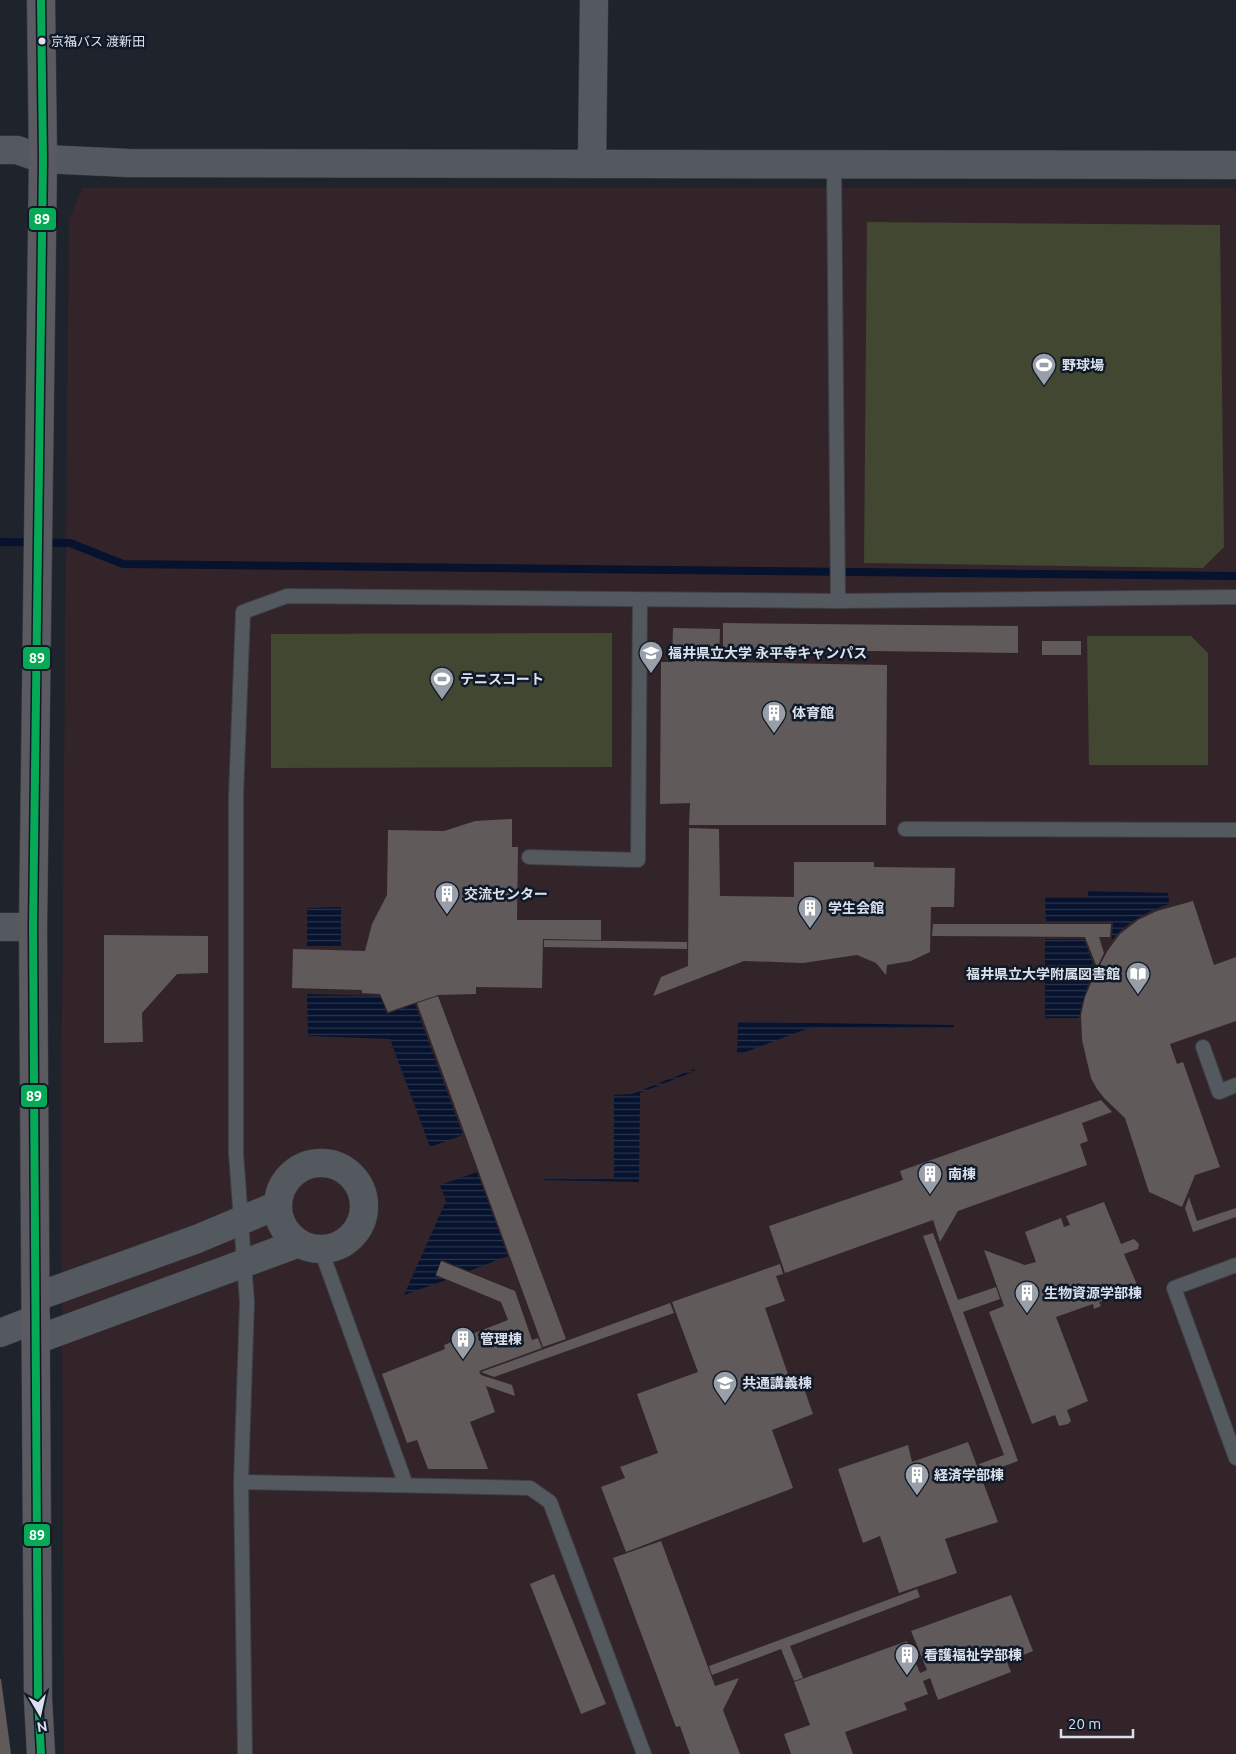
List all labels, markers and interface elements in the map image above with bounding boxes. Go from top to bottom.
place label: 京福バス 渡新田 [51,34,145,48]
marker: 京福バス 渡新田 [37,36,47,46]
line badge: 89 [28,207,57,231]
text: 89 [34,211,50,227]
sports icon: 野球場 [1031,352,1057,386]
place label: 野球場 [1062,357,1104,373]
school or university icon: 福井県立大学 永平寺キャンパス [638,640,664,674]
place label: 福井県立大学 永平寺キャンパス [668,645,867,661]
line badge: 89 [22,646,51,670]
text: 89 [29,650,45,666]
sports icon: テニスコート [429,666,455,700]
place label: テニスコート [460,671,544,687]
building icon: 体育館 [761,700,787,734]
place label: 体育館 [792,705,834,721]
building icon: 交流センター [434,881,460,915]
place label: 交流センター [464,886,548,902]
building icon: 学生会館 [797,895,823,929]
place label: 学生会館 [828,900,884,916]
library icon: 福井県立大学附属図書館 [1125,961,1151,995]
place label: 福井県立大学附属図書館 [966,966,1120,982]
line badge: 89 [20,1084,48,1108]
text: 89 [26,1088,42,1104]
building icon: 南棟 [917,1161,943,1195]
place label: 南棟 [948,1166,976,1182]
building icon: 生物資源学部棟 [1014,1280,1040,1314]
place label: 生物資源学部棟 [1044,1285,1142,1301]
building icon: 管理棟 [450,1326,476,1360]
place label: 管理棟 [480,1331,522,1347]
school or university icon: 共通講義棟 [712,1370,738,1404]
place label: 共通講義棟 [742,1375,812,1391]
building icon: 経済学部棟 [904,1462,930,1496]
place label: 経済学部棟 [934,1467,1004,1483]
line badge: 89 [23,1523,51,1547]
text: 89 [29,1527,45,1543]
building icon: 看護福祉学部棟 [894,1642,920,1676]
place label: 看護福祉学部棟 [924,1647,1022,1663]
north arrow [15,1689,65,1739]
scale bar [1061,1706,1134,1738]
text: 20 m [1068,1715,1101,1732]
text: N [36,1718,48,1736]

